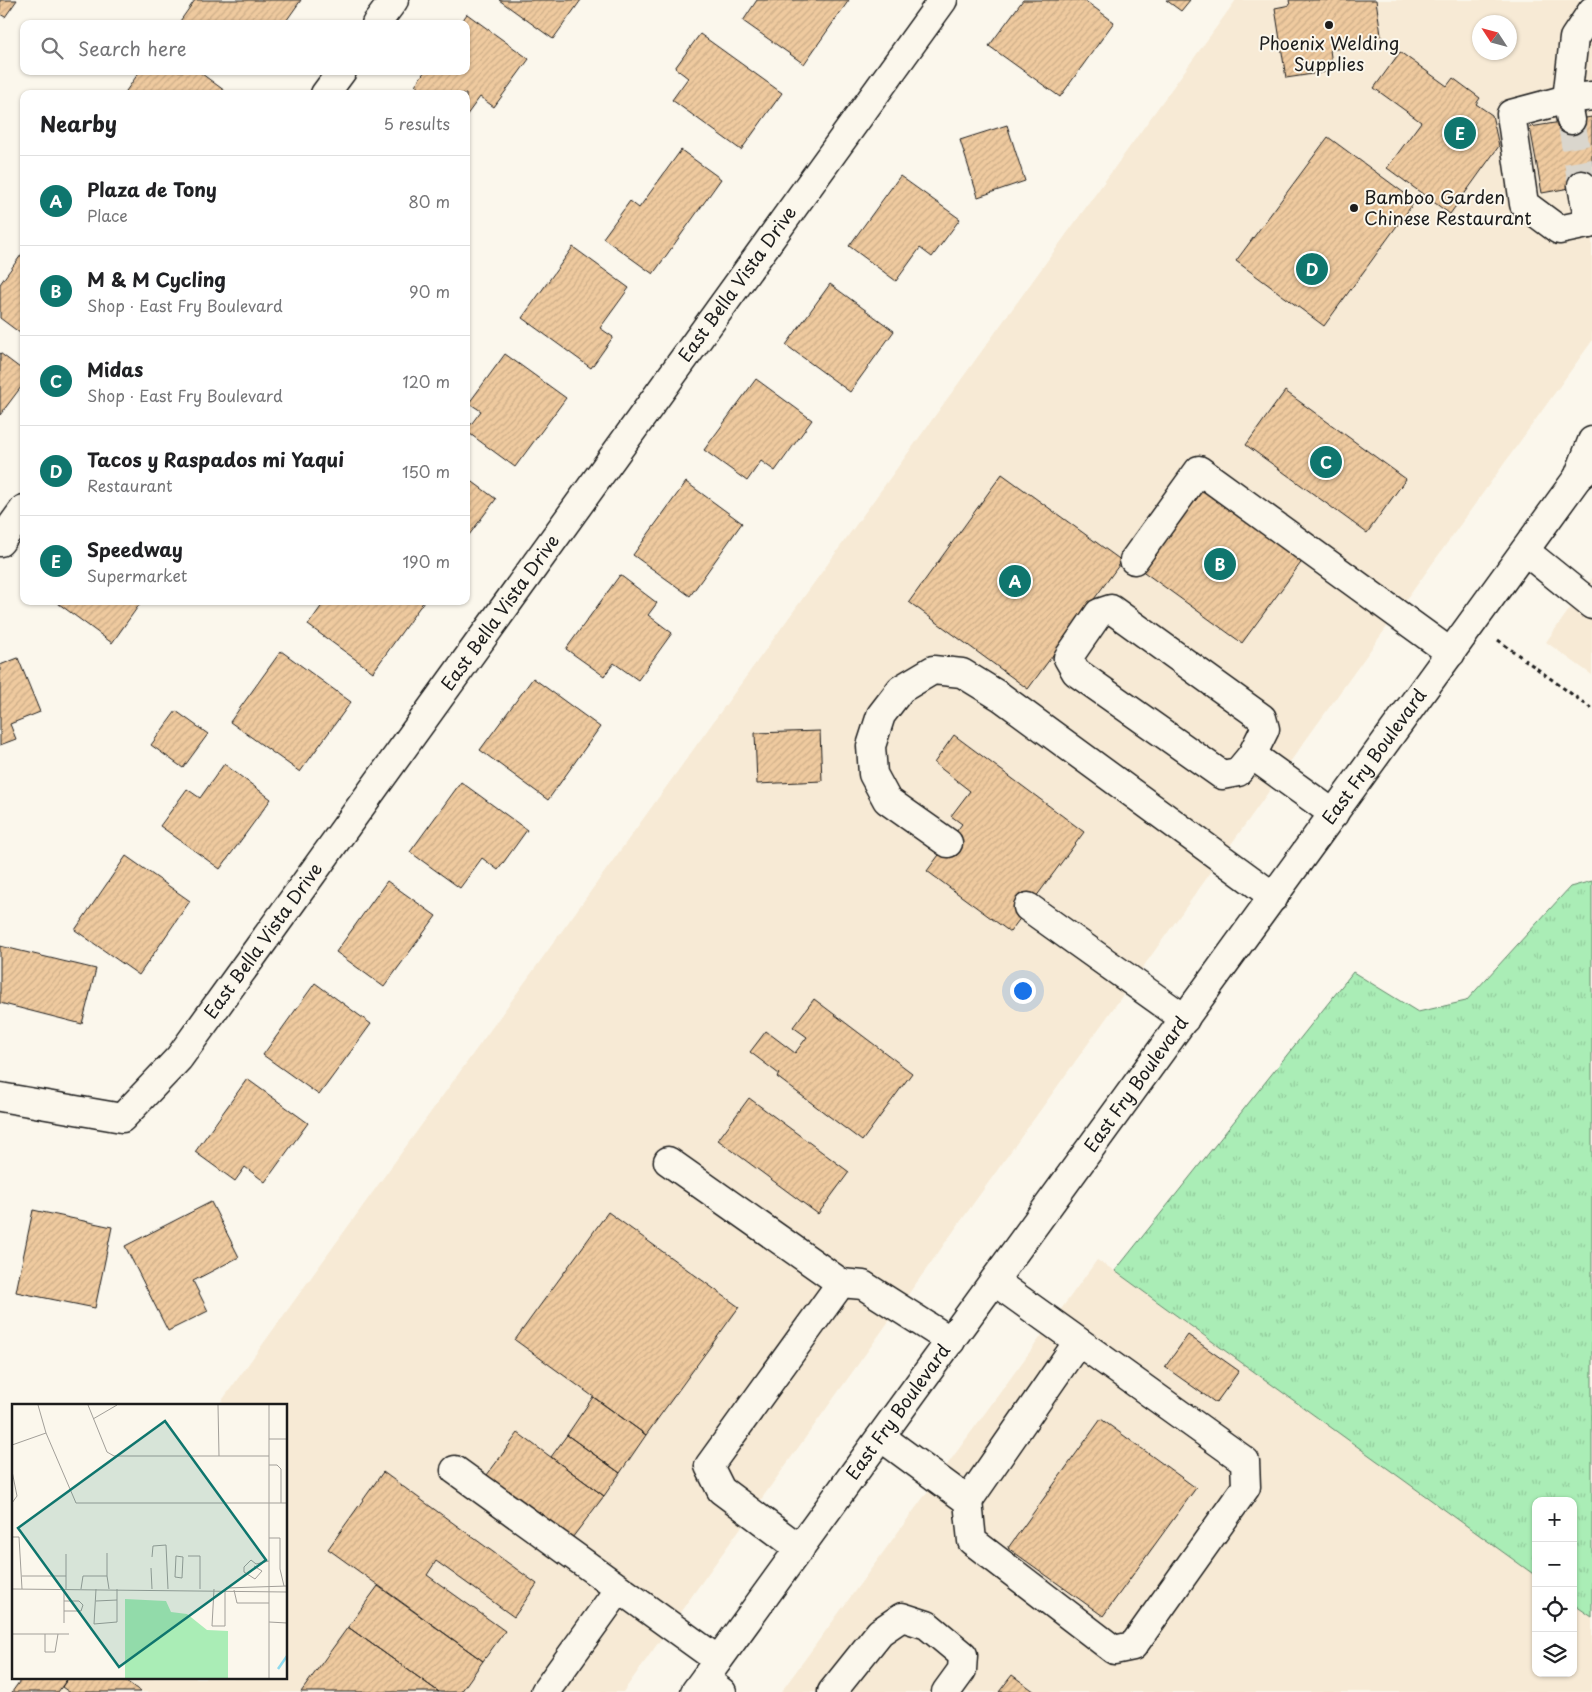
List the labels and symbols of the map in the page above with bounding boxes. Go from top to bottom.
north arrow [1472,15,1517,60]
marker: Phoenix Welding Supplies [1323,19,1335,31]
place label: Phoenix Welding Supplies [1259,29,1399,77]
pin: E [1444,114,1476,152]
place label: Bamboo Garden Chinese Restaurant [1364,183,1532,231]
street label: East Bella Vista Drive [671,199,802,367]
marker: Bamboo Garden Chinese Restaurant [1348,202,1360,214]
pin: D [1296,250,1328,288]
pin: C [1310,443,1342,481]
street label: East Bella Vista Drive [434,528,565,695]
pin: B [1204,545,1236,583]
pin: A [999,562,1031,600]
street label: East Fry Boulevard [1315,682,1432,830]
street label: East Bella Vista Drive [197,856,328,1024]
your location [1010,978,1036,1004]
street label: East Fry Boulevard [1077,1010,1194,1157]
street label: East Fry Boulevard [839,1338,956,1485]
inset map [12,1404,288,1680]

